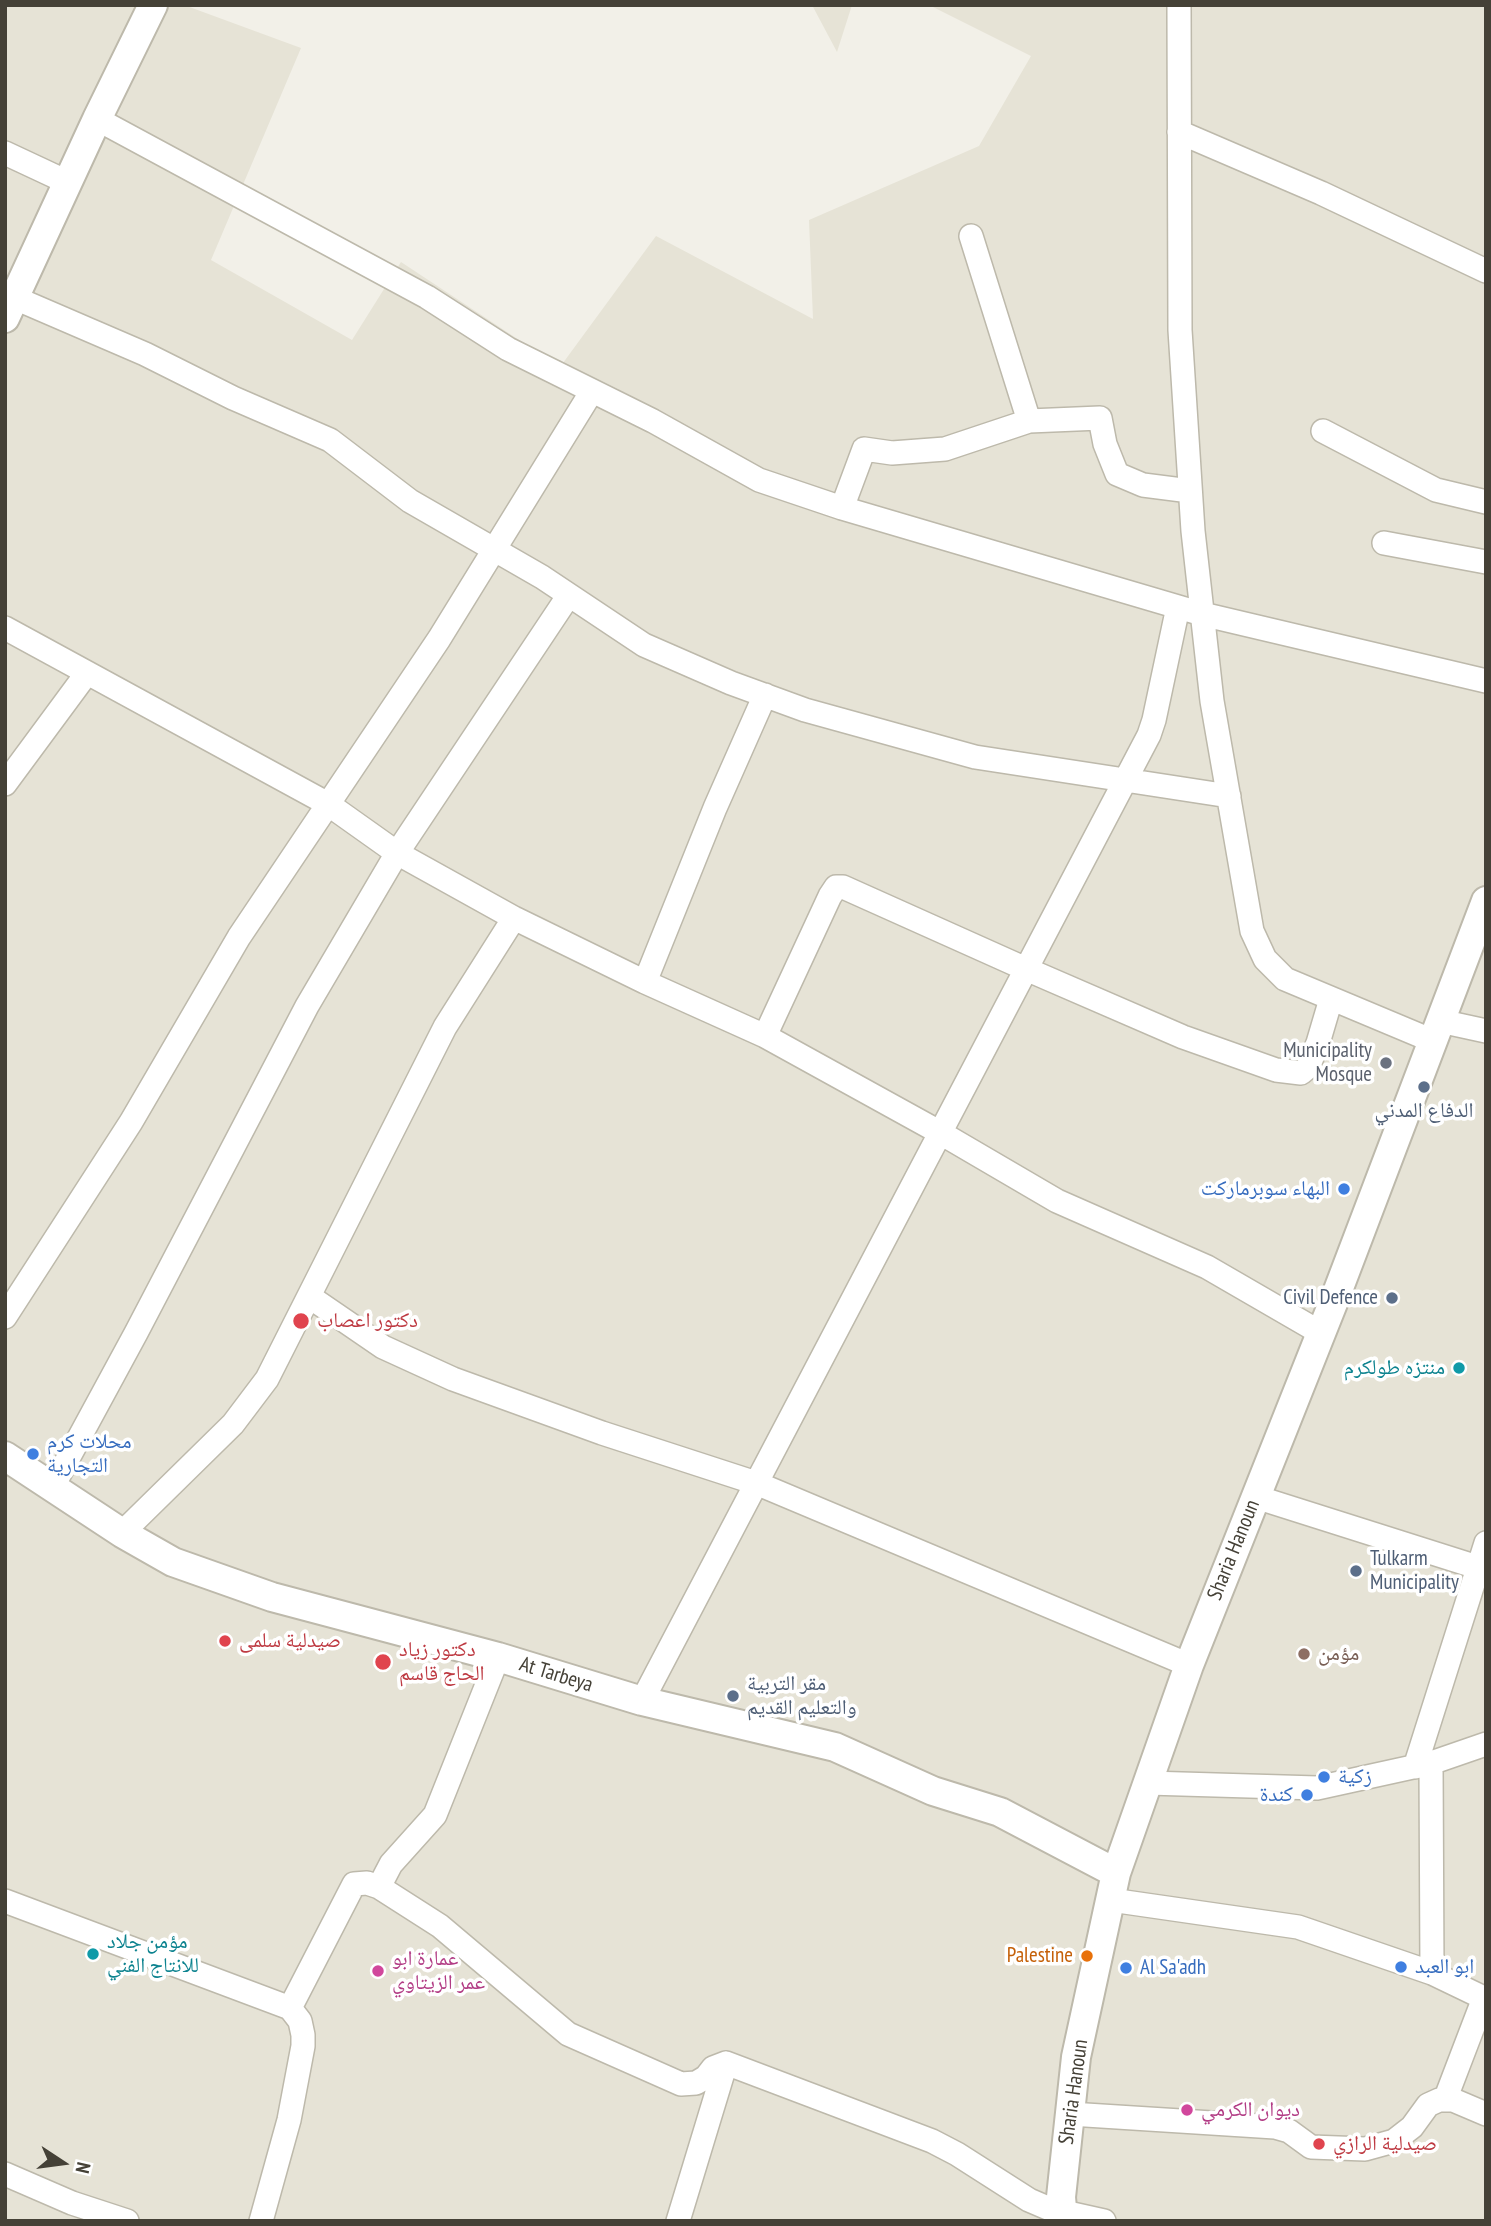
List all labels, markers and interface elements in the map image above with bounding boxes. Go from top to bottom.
place label: Municipality Mosque [1283,1038,1372,1088]
marker: Municipality Mosque [1378,1055,1394,1071]
marker: الدفاع المدني [1416,1079,1432,1095]
place label: الدفاع المدني [1375,1098,1473,1124]
place label: البهاء سوبرماركت [1201,1176,1330,1202]
marker: البهاء سوبرماركت [1336,1181,1352,1197]
place label: Civil Defence [1283,1285,1378,1311]
marker: Civil Defence [1384,1290,1400,1306]
place label: دكتور اعصاب [317,1308,418,1334]
marker: دكتور اعصاب [291,1311,311,1331]
place label: منتزه طولكرم [1344,1355,1445,1381]
marker: منتزه طولكرم [1451,1360,1467,1376]
place label: محلات كرم التجارية [47,1429,132,1479]
marker: محلات كرم التجارية [25,1446,41,1462]
street label: Sharia Hanoun [1202,1496,1266,1604]
place label: Tulkarm Municipality [1370,1546,1459,1596]
marker: Tulkarm Municipality [1348,1563,1364,1579]
place label: صيدلية سلمى [239,1628,341,1654]
marker: صيدلية سلمى [217,1633,233,1649]
place label: دكتور زياد الحاج قاسم [399,1637,485,1687]
place label: مؤمن [1318,1641,1359,1667]
marker: مؤمن [1296,1646,1312,1662]
marker: دكتور زياد الحاج قاسم [373,1652,393,1672]
street label: At Tarbeya [516,1652,596,1698]
place label: مقر التربية والتعليم القديم [747,1671,857,1721]
marker: مقر التربية والتعليم القديم [725,1688,741,1704]
place label: زكية [1338,1764,1372,1790]
marker: زكية [1316,1769,1332,1785]
place label: كندة [1260,1782,1293,1808]
marker: كندة [1299,1787,1315,1803]
place label: مؤمن جلاد للانتاج الفني [107,1929,199,1979]
place label: Palestine [1007,1943,1073,1969]
marker: مؤمن جلاد للانتاج الفني [85,1946,101,1962]
place label: عمارة ابو عمر الزيتاوي [392,1946,485,1996]
marker: Palestine [1079,1948,1095,1964]
place label: ابو العبد [1415,1954,1474,1980]
place label: Al Sa'adh [1140,1955,1206,1981]
marker: ابو العبد [1393,1959,1409,1975]
marker: Al Sa'adh [1118,1960,1134,1976]
marker: عمارة ابو عمر الزيتاوي [370,1963,386,1979]
street label: Sharia Hanoun [1054,2038,1094,2146]
place label: ديوان الكرمي [1201,2097,1300,2123]
marker: ديوان الكرمي [1179,2102,1195,2118]
north arrow [28,2128,98,2198]
place label: صيدلية الرازي [1333,2131,1437,2157]
marker: صيدلية الرازي [1311,2136,1327,2152]
text: N [71,2160,96,2175]

